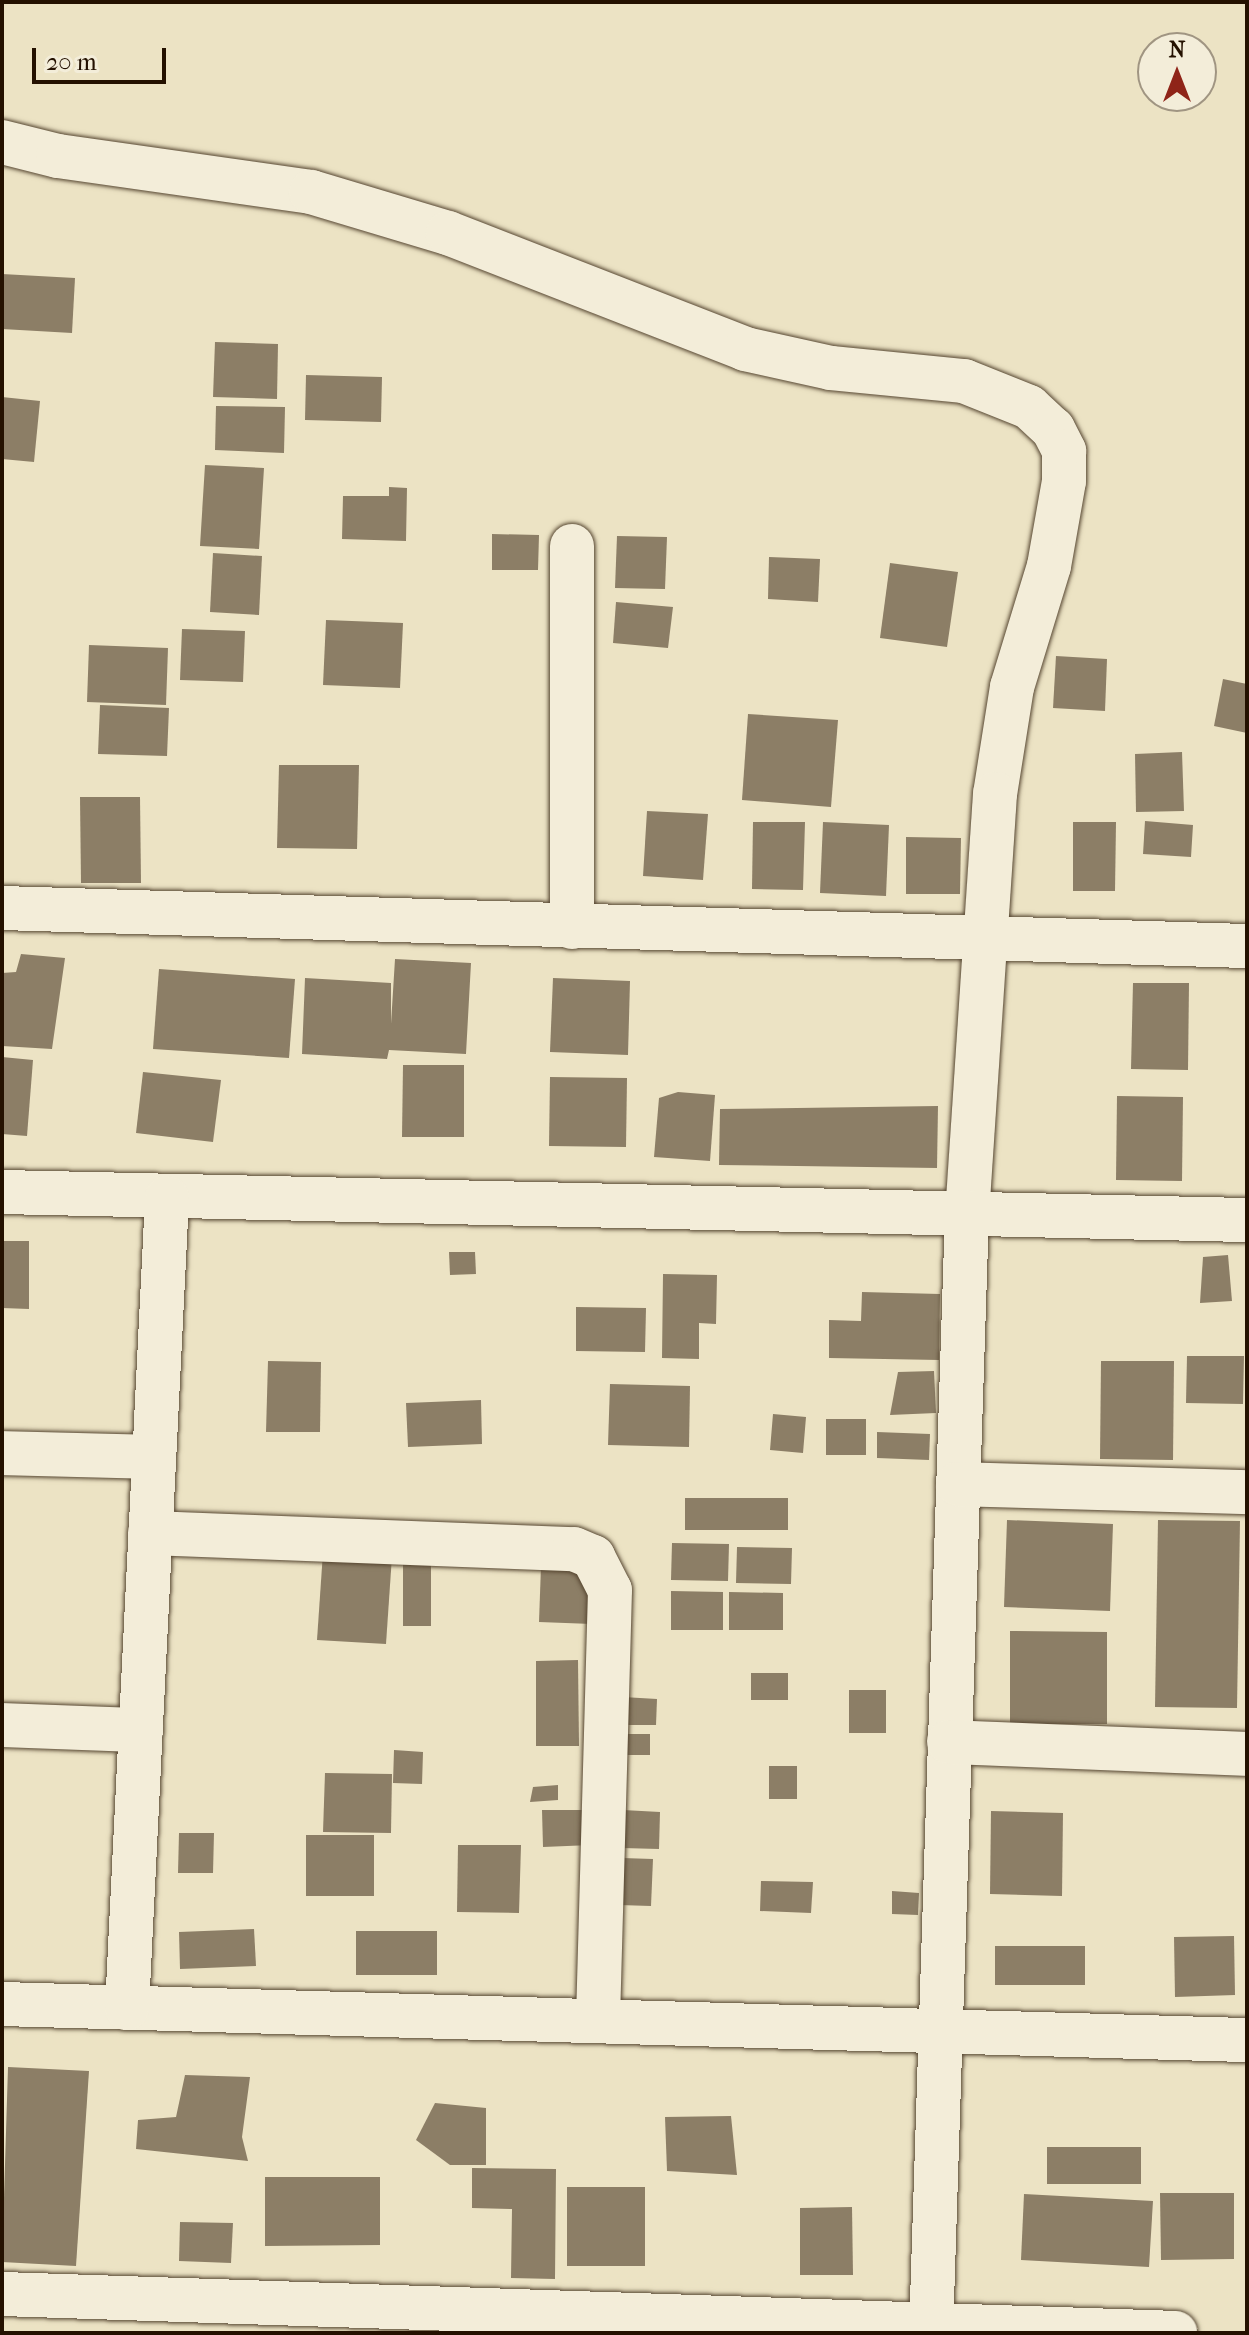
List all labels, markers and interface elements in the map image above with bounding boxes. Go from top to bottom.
scale bar [36,32,170,82]
north arrow [1137,32,1217,112]
text: N [1169,37,1185,63]
text: 20 m [46,48,97,76]

